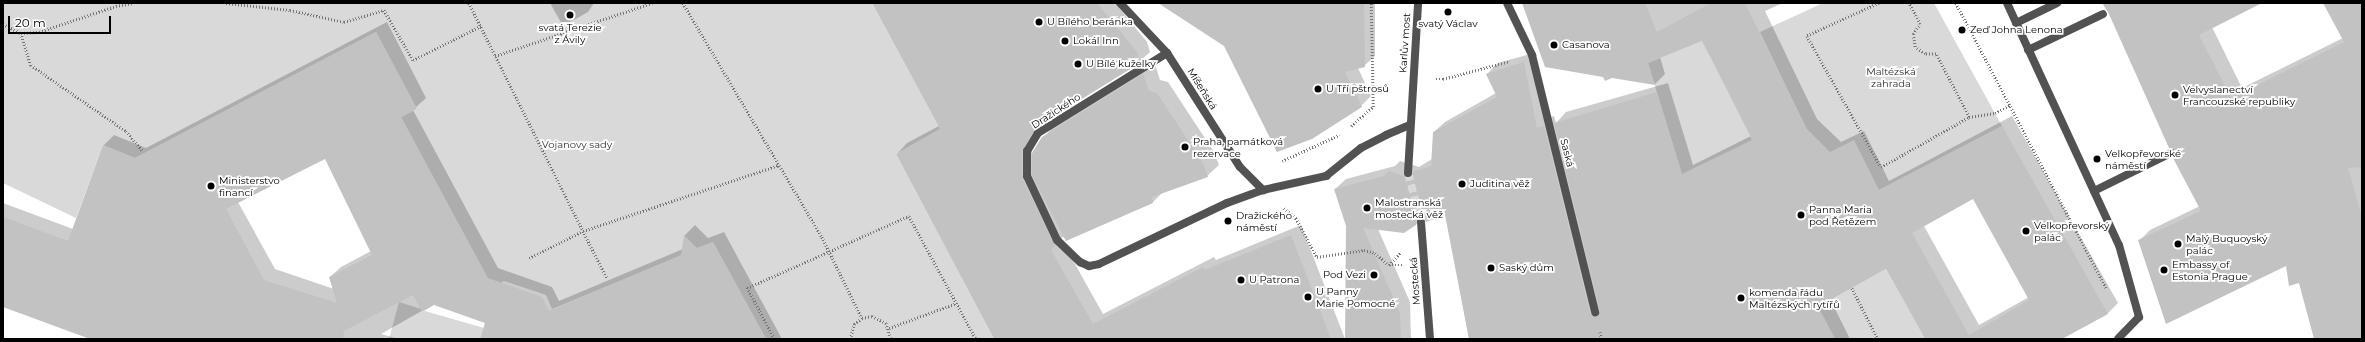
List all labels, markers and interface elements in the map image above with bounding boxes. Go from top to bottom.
marker: svatý Václav [1443,7,1453,17]
scale bar [10,8,113,34]
marker: svatá Terezie z Ávily [565,10,575,20]
street label: Karlův most [1397,13,1413,73]
text: 20 m [15,15,46,30]
place label: U Bílého beránka [1047,16,1133,28]
marker: U Bílého beránka [1034,17,1044,27]
place label: svatý Václav [1418,18,1478,30]
place label: svatá Terezie z Ávily [538,21,602,44]
place label: Zeď Johna Lenona [1970,24,2063,36]
marker: Zeď Johna Lenona [1957,25,1967,35]
place label: Lokál Inn [1073,35,1119,47]
marker: Lokál Inn [1060,36,1070,46]
place label: Casanova [1562,39,1610,51]
marker: Casanova [1549,40,1559,50]
place label: U Bílé kuželky [1086,58,1156,70]
marker: U Bílé kuželky [1073,59,1083,69]
park label: Maltézská zahrada [1866,65,1916,88]
street label: Míšeňská [1185,66,1219,112]
place label: U Tří pštrosů [1326,83,1389,95]
place label: Velvyslanectví Francouzské republiky [2183,83,2295,106]
marker: U Tří pštrosů [1313,84,1323,94]
marker: Velvyslanectví Francouzské republiky [2170,90,2180,100]
street label: Dražického [1029,91,1083,131]
place label: Praha, památková rezervace [1193,135,1283,158]
street label: Saská [1558,138,1576,168]
park label: Vojanovy sady [542,139,612,151]
marker: Praha, památková rezervace [1180,142,1190,152]
place label: Velkopřevorské náměstí [2105,147,2181,170]
marker: Velkopřevorské náměstí [2092,154,2102,164]
place label: Ministerstvo financí [219,174,280,198]
place label: Juditina věž [1470,178,1530,190]
marker: Juditina věž [1457,179,1467,189]
marker: Ministerstvo financí [206,181,216,191]
place label: Malostranská mostecká věž [1375,196,1443,220]
marker: Malostranská mostecká věž [1362,203,1372,213]
place label: Panna Maria pod Řetězem [1809,203,1876,226]
place label: Dražického náměstí [1236,209,1292,232]
marker: Panna Maria pod Řetězem [1796,210,1806,220]
marker: Dražického náměstí [1223,216,1233,226]
place label: Velkopřevorský palác [2034,219,2109,242]
marker: Velkopřevorský palác [2021,226,2031,236]
place label: Malý Buquoyský palác [2186,232,2267,256]
marker: Malý Buquoyský palác [2173,239,2183,249]
street label: Mostecká [1407,257,1423,305]
place label: Embassy of Estonia Prague [2172,258,2248,282]
place label: Saský dům [1499,262,1554,274]
marker: Saský dům [1486,263,1496,273]
marker: Embassy of Estonia Prague [2159,265,2169,275]
place label: Pod Vezi [1323,269,1366,281]
marker: Pod Vezi [1369,270,1379,280]
place label: U Patrona [1249,274,1299,286]
marker: U Patrona [1236,275,1246,285]
place label: U Panny Marie Pomocné [1316,285,1395,308]
place label: komenda řádu Maltézských rytířů [1749,286,1840,310]
marker: U Panny Marie Pomocné [1303,292,1313,302]
marker: komenda řádu Maltézských rytířů [1736,293,1746,303]

